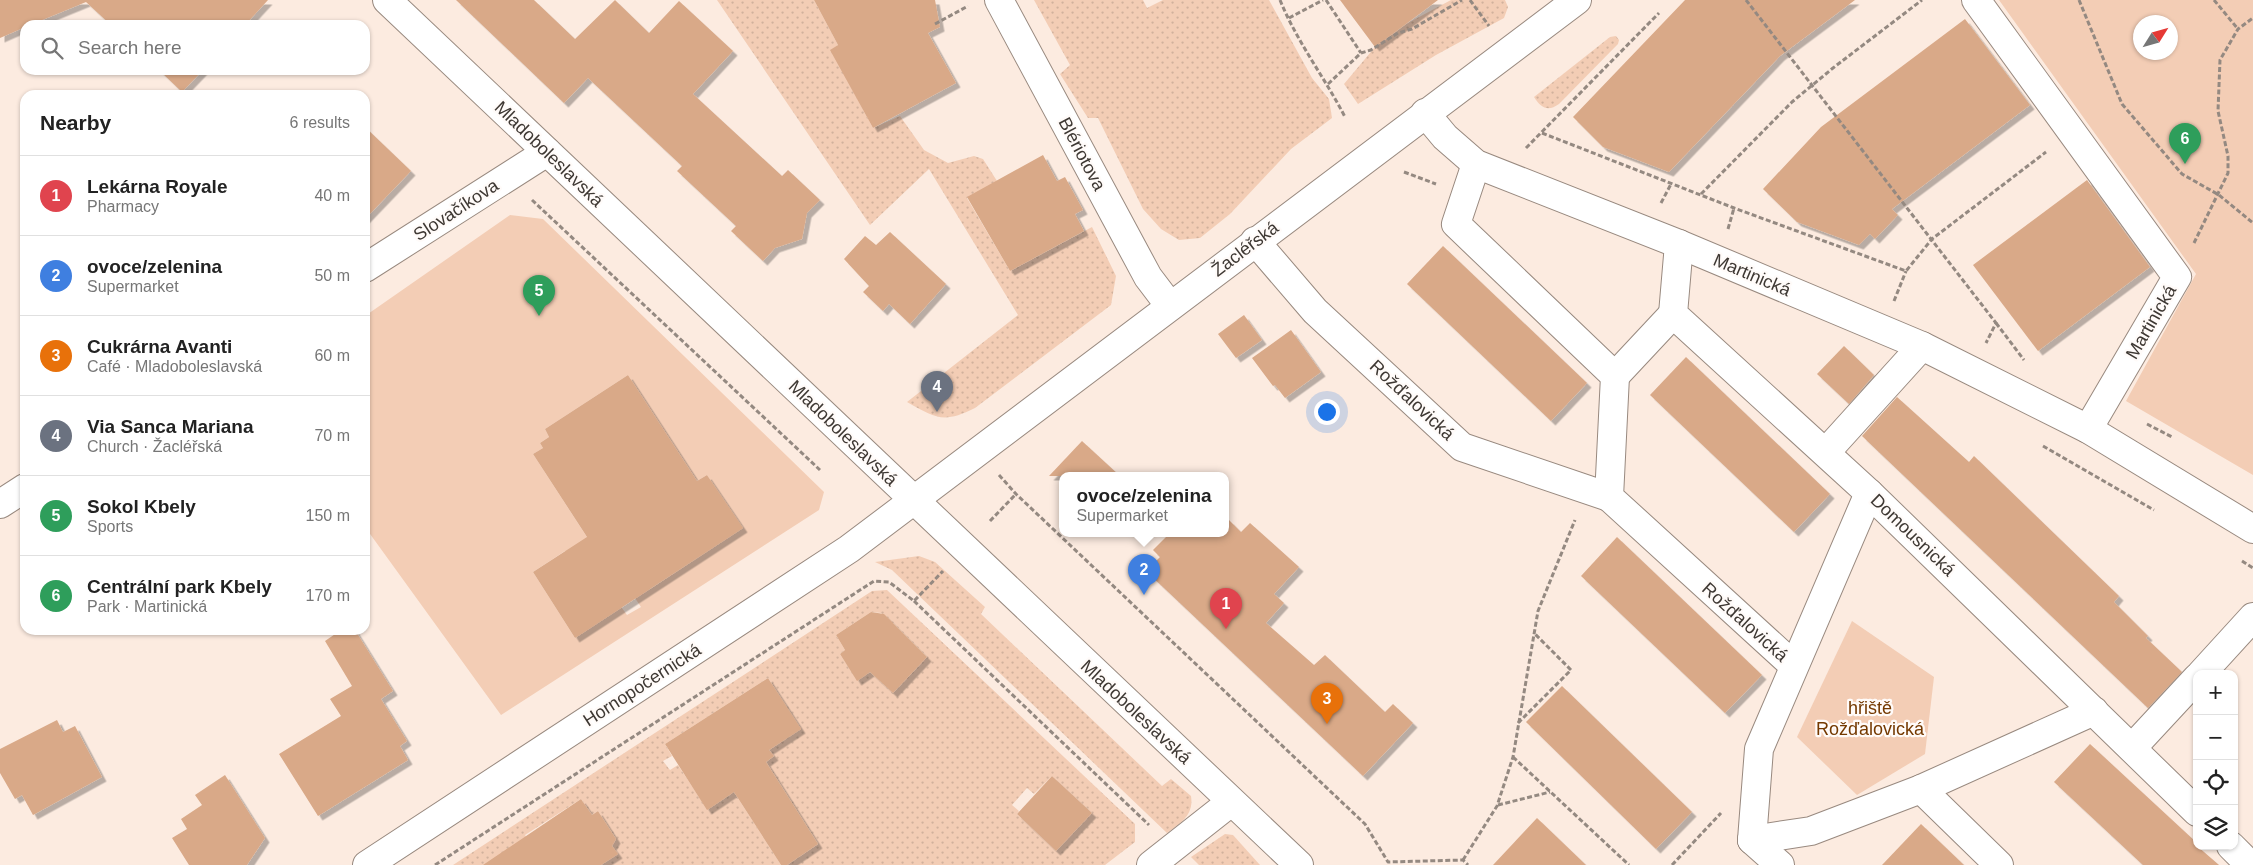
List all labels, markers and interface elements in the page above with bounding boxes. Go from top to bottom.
north arrow [2133,15,2178,60]
search box [20,20,370,75]
icon: search [38,34,66,62]
text: Search here [78,37,182,58]
street label: Mladoboleslavská [491,97,608,212]
text: Nearby [40,111,111,134]
text: 6 results [290,114,350,131]
street label: Blériotova [1054,114,1110,195]
pin: 6 [2169,123,2201,164]
street label: Slovačíkova [410,175,503,245]
text: Lekárna Royale [87,176,227,197]
text: 1 [52,187,60,204]
text: 40 m [314,187,350,204]
text: Pharmacy [87,198,159,215]
street label: Žacléřská [1208,217,1283,280]
street label: Martinická [1710,250,1795,301]
text: ovoce/zelenina [87,256,222,277]
text: 2 [52,267,60,284]
text: 50 m [314,267,350,284]
pin: 5 [523,275,555,316]
text: Supermarket [87,278,179,295]
street label: Martinická [2122,281,2181,363]
text: Cukrárna Avanti [87,336,232,357]
text: 3 [52,347,60,364]
text: 60 m [314,347,350,364]
street label: Rožďalovická [1366,356,1459,445]
text: Café · Mladoboleslavská [87,358,262,375]
pin: 4 [921,371,953,412]
street label: Mladoboleslavská [785,376,902,491]
your location [1314,399,1340,425]
text: Via Sanca Mariana [87,416,254,437]
text: 4 [52,427,60,444]
text: 70 m [314,427,350,444]
text: Church · Žacléřská [87,438,222,455]
popup [1059,472,1229,537]
text: ovoce/zelenina [1076,485,1212,506]
street label: Domousnická [1867,490,1960,581]
text: Sokol Kbely [87,496,196,517]
text: 5 [52,507,60,524]
text: 150 m [306,507,350,524]
text: Supermarket [1076,507,1168,524]
text: Sports [87,518,133,535]
pin: 2 [1128,554,1160,595]
text: Centrální park Kbely [87,576,272,597]
street label: Rožďalovická [1698,578,1793,666]
text: 6 [52,587,60,604]
text: 170 m [306,587,350,604]
pin: 1 [1210,588,1242,629]
text: Park · Martinická [87,598,207,615]
street label: Hornopočernická [579,639,705,730]
street label: Mladoboleslavská [1077,656,1196,769]
map controls [2193,670,2238,850]
button: + [2193,670,2238,715]
pin: 3 [1311,683,1343,724]
park label: hřiště Rožďalovická [1816,698,1925,739]
button: − [2193,715,2238,760]
button: locate [2193,760,2238,805]
button: layers [2193,805,2238,850]

